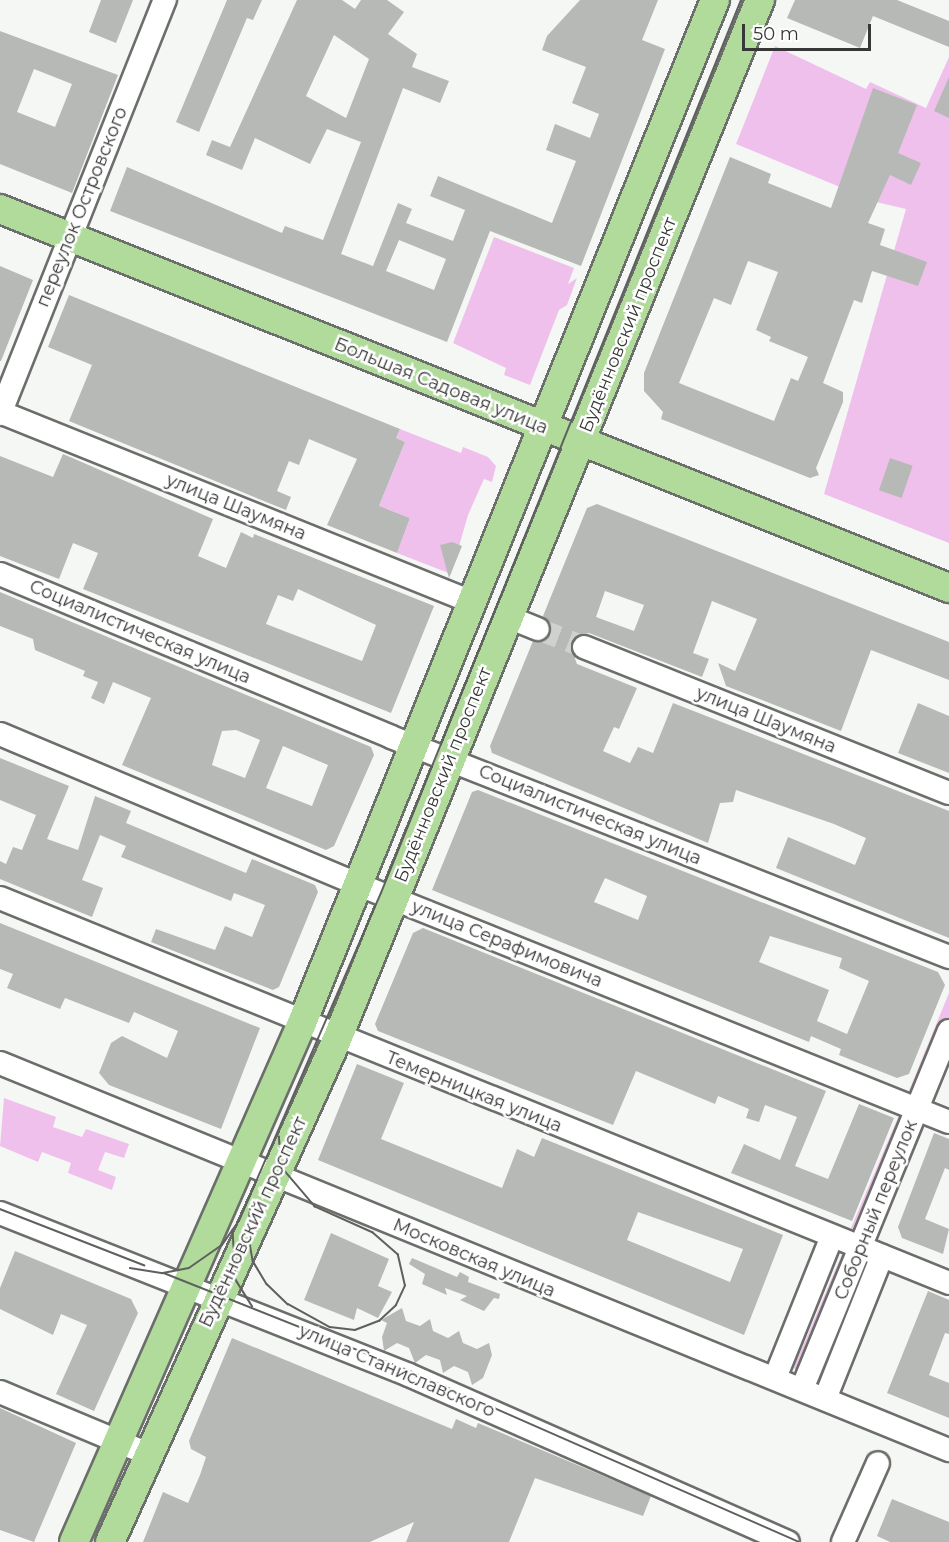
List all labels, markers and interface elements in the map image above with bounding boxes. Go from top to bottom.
scale bar [745,12,874,50]
text: 50 m [753,23,799,45]
street label: переулок Островского [32,104,132,310]
street label: Будённовский проспект [575,214,681,436]
street label: Большая Садовая улица [331,333,551,439]
street label: улица Шаумяна [163,469,309,545]
street label: Социалистическая улица [26,575,254,689]
street label: Будённовский проспект [390,664,496,886]
street label: улица Шаумяна [693,682,839,758]
street label: Социалистическая улица [475,760,705,870]
street label: улица Серафимовича [408,896,606,992]
street label: Темерницкая улица [383,1047,565,1137]
street label: Будённовский проспект [195,1113,311,1331]
street label: Соборный переулок [830,1117,922,1303]
street label: Московская улица [390,1214,558,1302]
street label: улица Станиславского [296,1320,498,1422]

